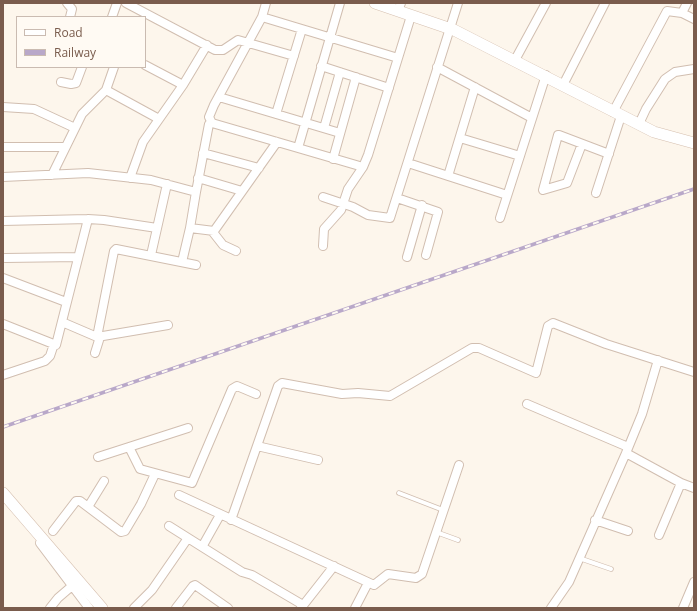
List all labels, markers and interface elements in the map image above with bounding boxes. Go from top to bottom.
legend [16,16,146,68]
text: Road [54,24,83,41]
text: Railway [54,44,96,61]

